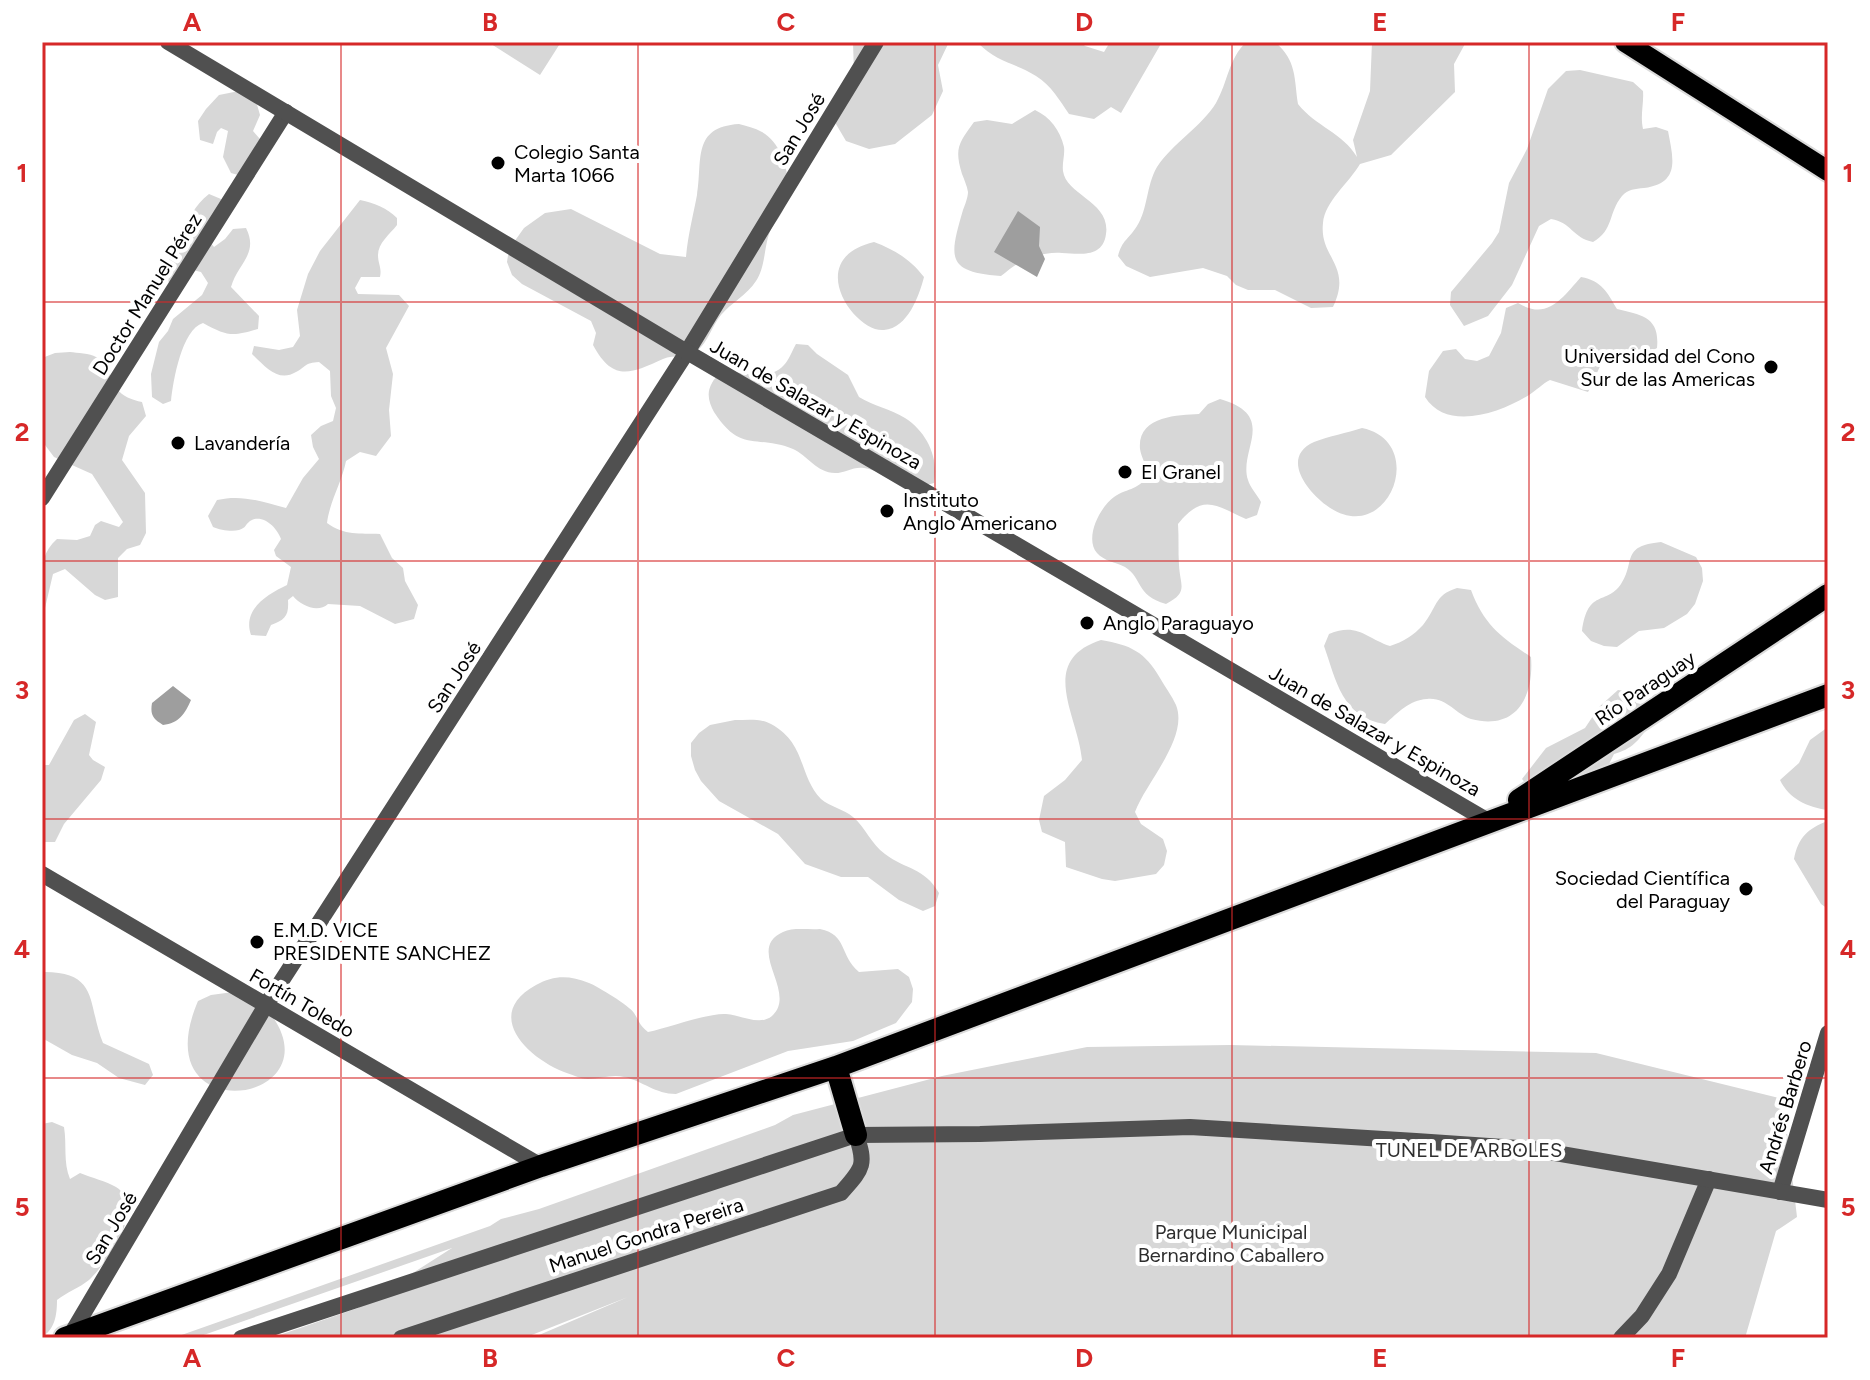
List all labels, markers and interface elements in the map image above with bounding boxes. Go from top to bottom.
text: A [183,6,202,38]
text: B [482,6,498,38]
text: C [777,6,796,38]
text: D [1075,6,1093,38]
text: E [1372,6,1388,38]
text: F [1671,6,1685,38]
street label: San José [768,88,830,170]
place label: Colegio Santa Marta 1066 [514,140,640,187]
marker: Colegio Santa Marta 1066 [489,154,507,172]
text: 1 [17,157,27,189]
text: 1 [1843,157,1853,189]
street label: Doctor Manuel Pérez [87,209,207,379]
street label: Juan de Salazar y Espinoza [706,334,926,474]
place label: Universidad del Cono Sur de las Americas [1564,344,1755,391]
marker: Universidad del Cono Sur de las Americas [1762,358,1780,376]
text: 2 [14,416,30,448]
text: 2 [1840,416,1856,448]
place label: Lavandería [194,431,290,455]
marker: Lavandería [169,434,187,452]
place label: El Granel [1141,460,1221,484]
marker: El Granel [1116,463,1134,481]
place label: Instituto Anglo Americano [903,488,1057,535]
marker: Instituto Anglo Americano [878,502,896,520]
place label: Anglo Paraguayo [1103,611,1254,635]
marker: Anglo Paraguayo [1078,614,1096,632]
street label: San José [422,637,486,717]
street label: Río Paraguay [1590,645,1700,730]
street label: Juan de Salazar y Espinoza [1265,661,1485,801]
text: 3 [15,674,29,706]
text: 3 [1841,674,1855,706]
place label: Sociedad Científica del Paraguay [1555,866,1730,913]
marker: Sociedad Científica del Paraguay [1737,880,1755,898]
place label: E.M.D. VICE PRESIDENTE SANCHEZ [273,918,491,965]
text: 4 [14,933,30,965]
marker: E.M.D. VICE PRESIDENTE SANCHEZ [248,933,266,951]
text: 4 [1840,933,1856,965]
street label: Fortín Toledo [245,963,359,1043]
street label: Andrés Barbero [1753,1037,1817,1177]
park label: TUNEL DE ARBOLES [1376,1138,1562,1162]
street label: San José [80,1187,142,1269]
text: 5 [14,1191,30,1223]
text: 5 [1840,1191,1856,1223]
street label: Manuel Gondra Pereira [546,1192,746,1278]
park label: Parque Municipal Bernardino Caballero [1138,1220,1324,1267]
text: A [183,1342,202,1374]
text: B [482,1342,498,1374]
text: C [777,1342,796,1374]
text: D [1075,1342,1093,1374]
text: E [1372,1342,1388,1374]
text: F [1671,1342,1685,1374]

